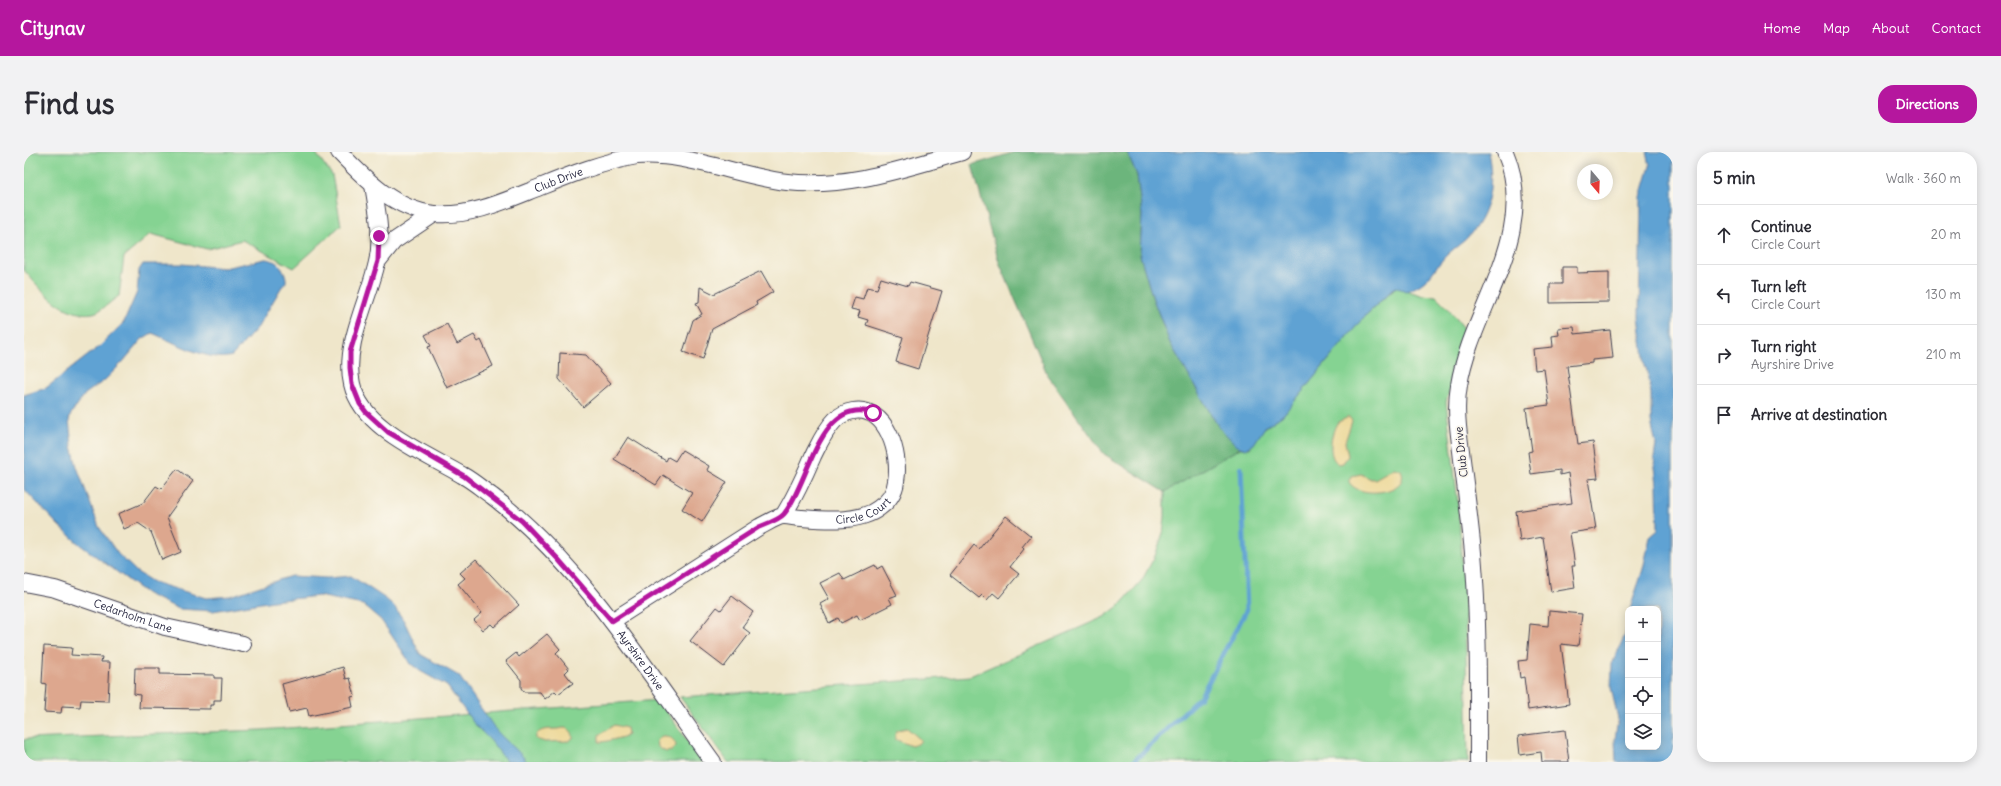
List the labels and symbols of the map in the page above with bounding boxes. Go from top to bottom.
street label: Club Drive [532,164,585,196]
north arrow [1577,164,1613,200]
route end [370,227,388,245]
route start [864,404,882,422]
street label: Club Drive [1451,426,1471,478]
street label: Circle Court [835,494,894,527]
street label: Cedarholm Lane [92,596,173,635]
street label: Ayrshire Drive [614,627,667,693]

